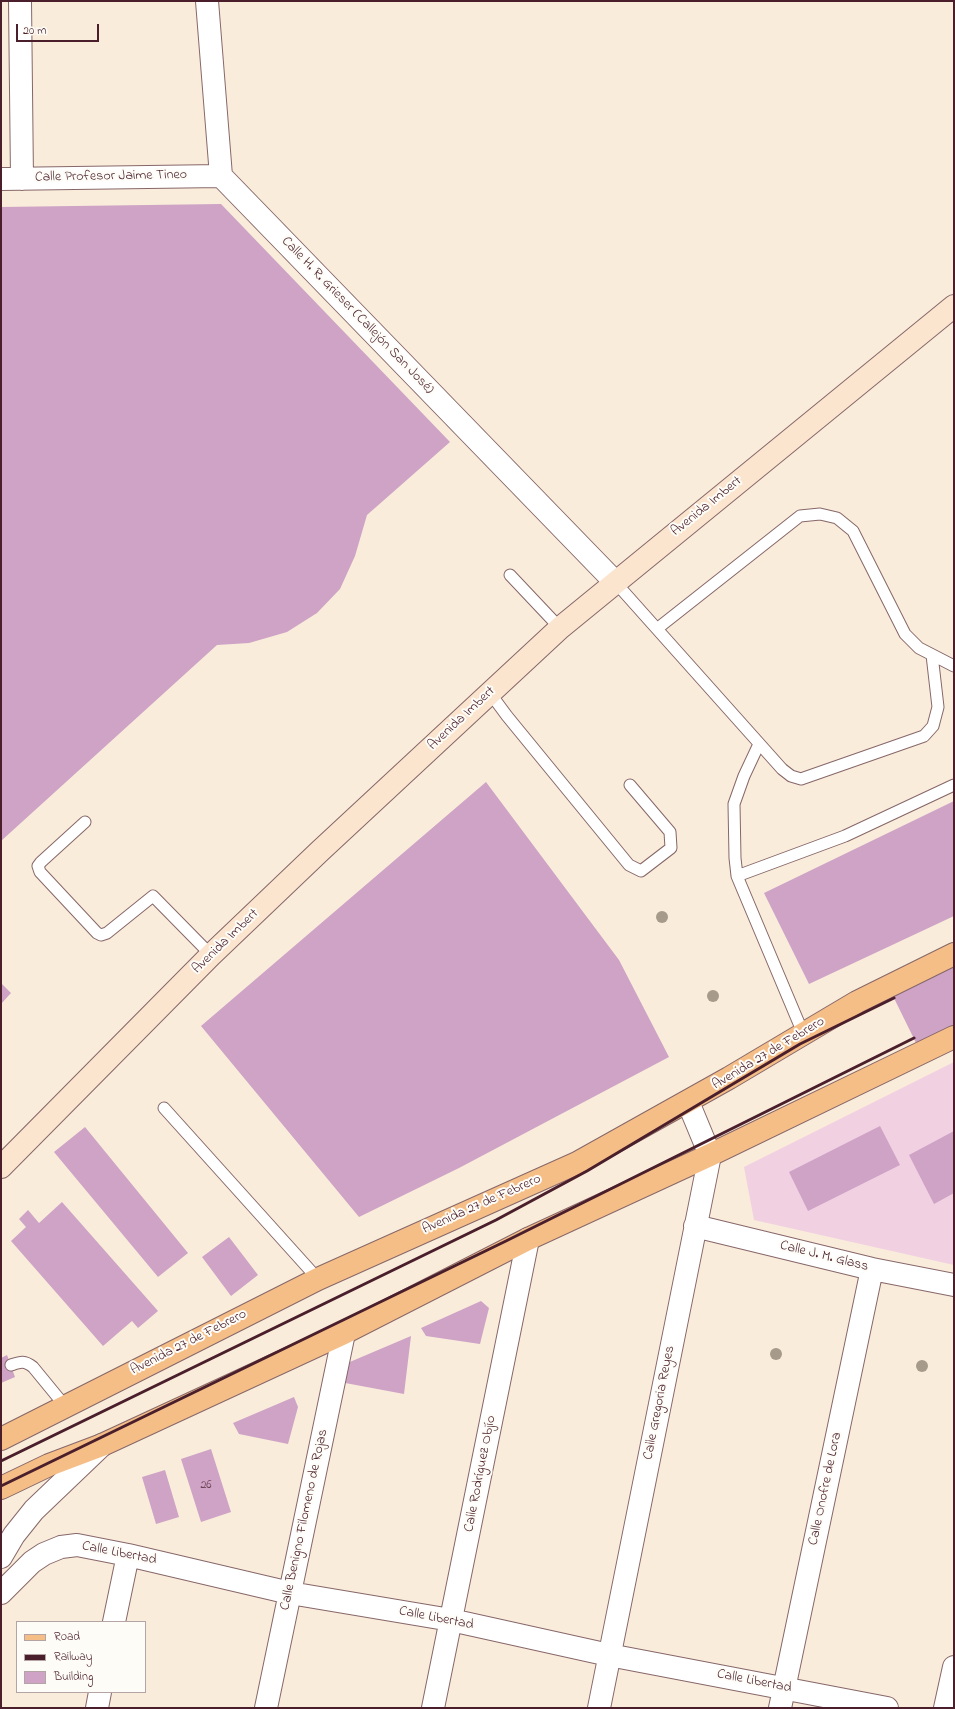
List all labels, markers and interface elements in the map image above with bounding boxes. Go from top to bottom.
scale bar [18,16,101,42]
text: 20 m [23,22,46,40]
street label: Calle Profesor Jaime Tineo [35,167,187,187]
street label: Calle H. R. Grieser (Callejón San José) [277,234,437,398]
street label: Avenida Imbert [668,473,746,541]
street label: Avenida Imbert [425,684,499,754]
street label: Avenida Imbert [189,906,263,978]
street label: Avenida 27 de Febrero [710,1014,828,1094]
street label: Avenida 27 de Febrero [420,1171,544,1239]
street label: Calle J. M. Glass [778,1238,870,1276]
street label: Avenida 27 de Febrero [128,1306,250,1380]
street label: Calle Gregoria Reyes [641,1345,679,1461]
street label: Calle Rodríguez Objío [461,1414,501,1534]
street label: Calle Benigno Filomeno de Rojas [278,1428,332,1612]
street label: Calle Onofre de Lora [806,1431,846,1547]
house number: 26 [200,1479,212,1493]
street label: Calle Libertad [80,1539,158,1569]
street label: Calle Libertad [397,1604,475,1634]
legend [16,1621,146,1693]
text: Road [54,1628,80,1646]
text: Railway [54,1648,92,1666]
street label: Calle Libertad [715,1667,793,1697]
text: Building [54,1668,93,1686]

